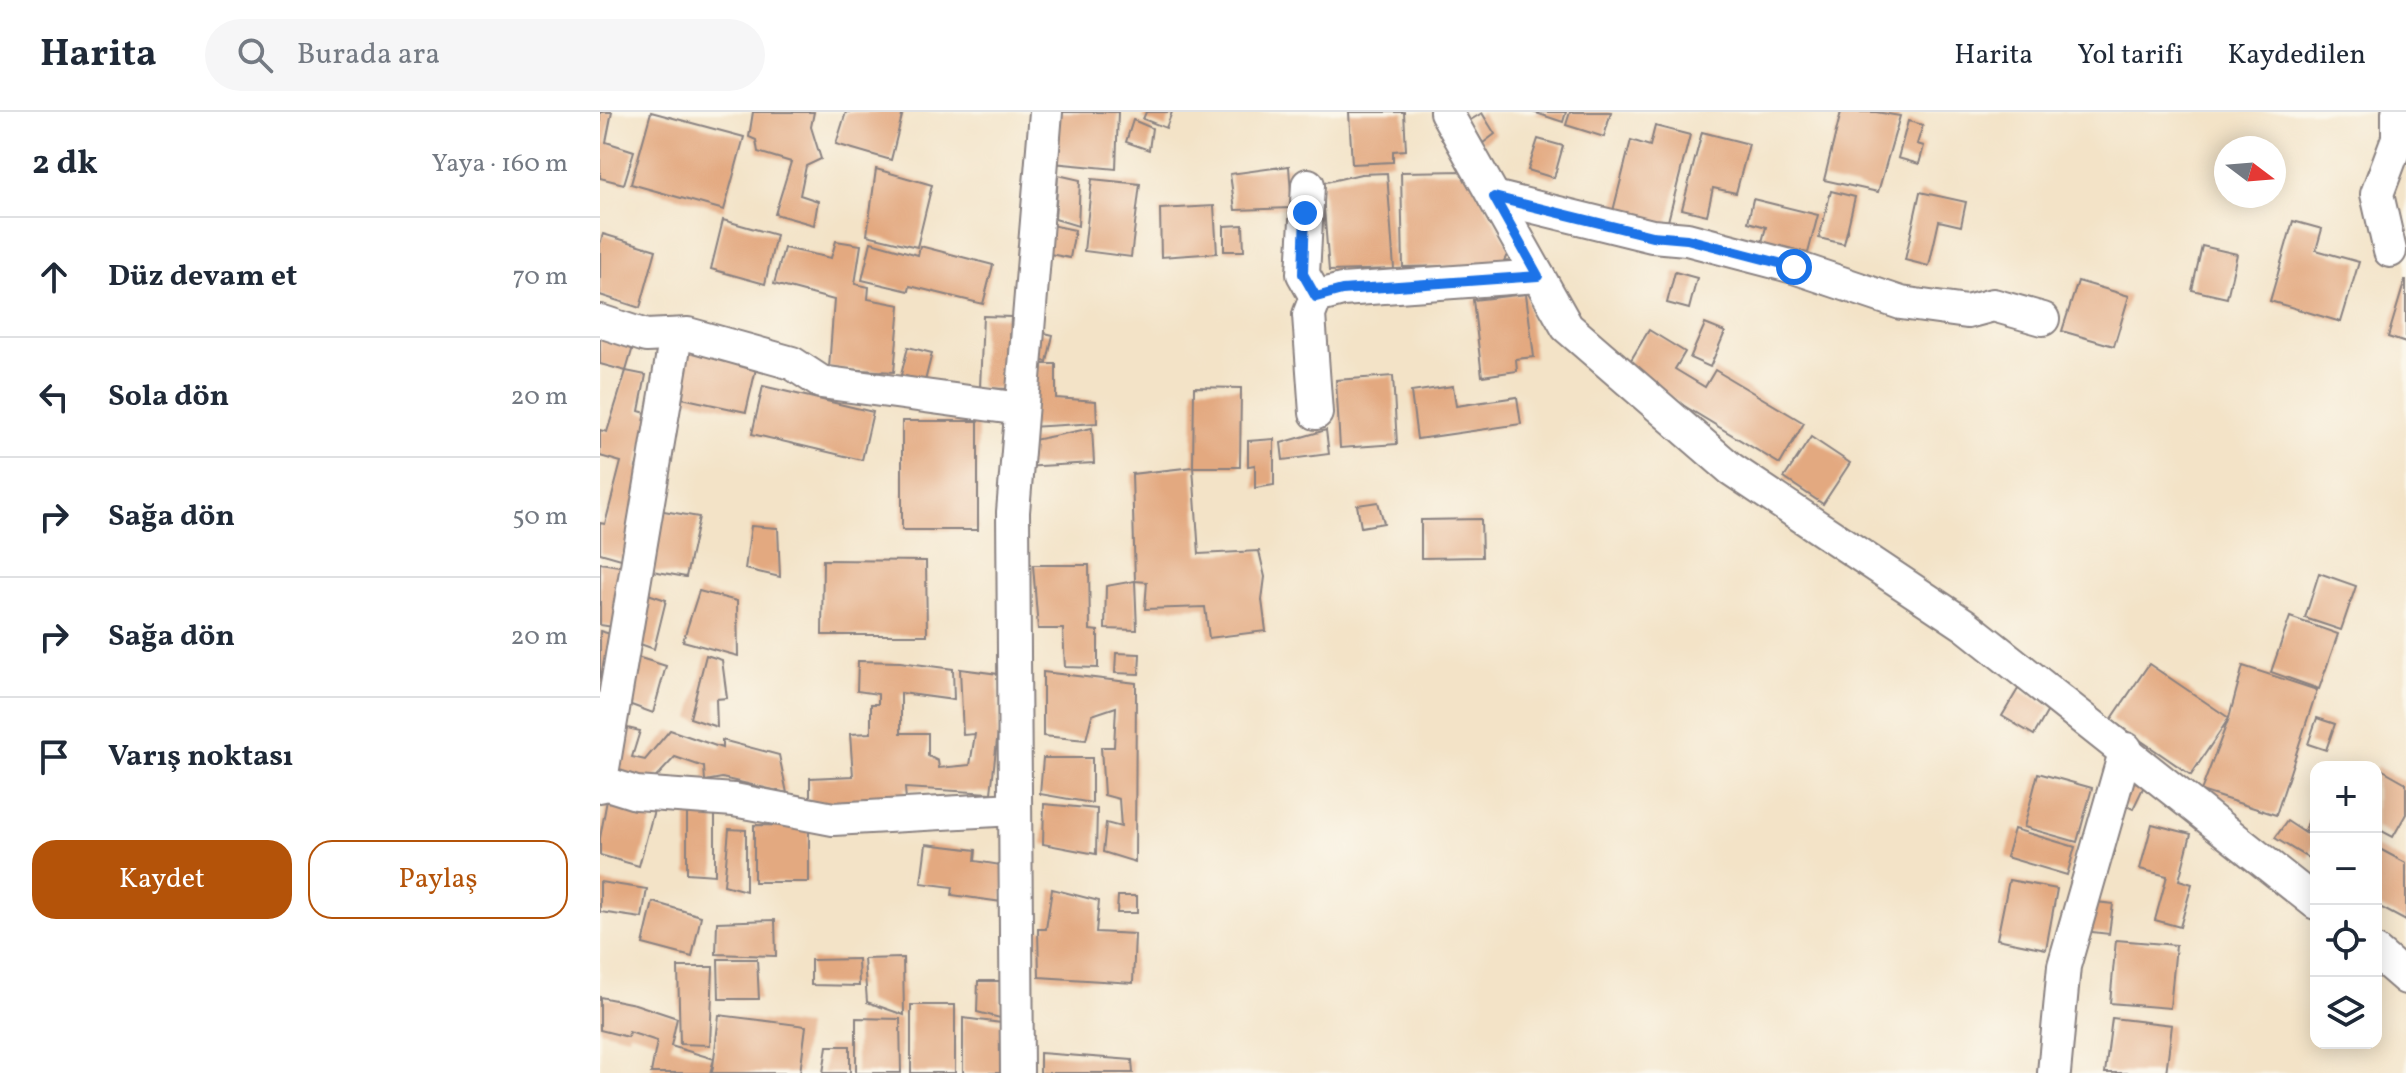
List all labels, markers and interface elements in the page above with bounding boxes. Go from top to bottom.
search box [205,19,765,91]
text: Harita [40,29,157,82]
icon: search [233,33,277,77]
text: Burada ara [297,34,440,76]
text: Harita [1954,36,2033,75]
text: Yol tarifi [2077,36,2183,75]
text: Kaydedilen [2227,36,2366,75]
north arrow [2214,136,2286,208]
text: 2 dk [32,141,98,188]
text: Yaya · 160 m [432,146,568,182]
route end [1287,195,1323,231]
route start [1776,249,1812,285]
icon: ahead [32,255,76,299]
text: Düz devam et [108,256,297,298]
text: 70 m [513,259,568,295]
icon: left [32,375,76,419]
text: Sola dön [108,376,229,418]
text: 20 m [510,379,568,415]
icon: right [32,495,76,539]
text: Sağa dön [108,496,235,538]
text: 50 m [512,499,568,535]
icon: right [32,615,76,659]
text: Sağa dön [108,616,235,658]
text: 20 m [510,619,568,655]
icon: arrive [32,735,76,779]
text: Varış noktası [108,736,293,778]
map controls [2310,761,2382,1049]
button: + [2310,761,2382,833]
button: − [2310,833,2382,905]
button: Kaydet [32,840,292,919]
button: Paylaş [308,840,568,919]
button: locate [2310,905,2382,977]
button: layers [2310,977,2382,1049]

